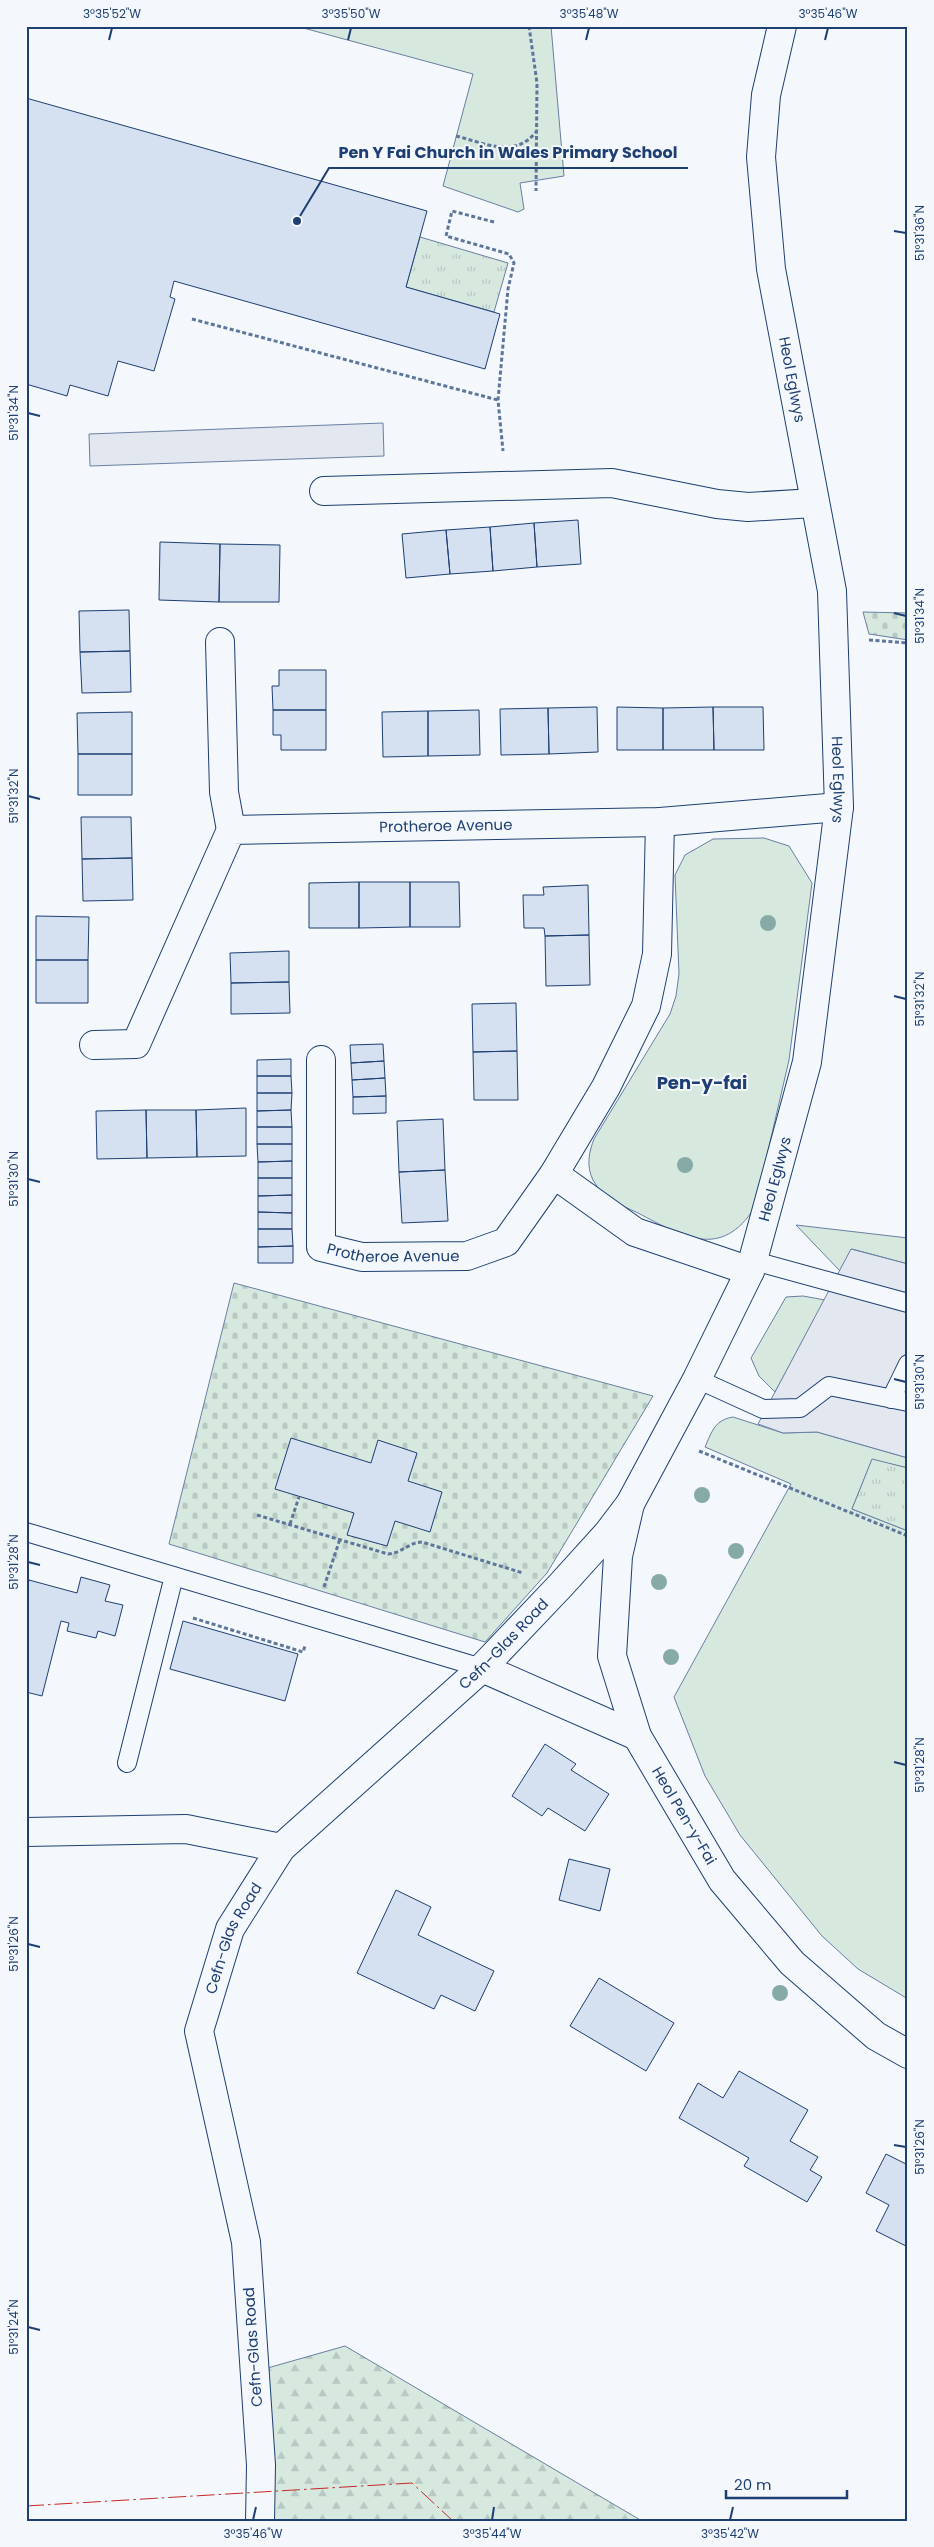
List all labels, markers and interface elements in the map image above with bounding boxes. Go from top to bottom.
text: 3°35'52"W [83,5,141,22]
text: 3°35'50"W [322,5,381,22]
text: 3°35'48"W [560,5,619,22]
text: 3°35'46"W [799,5,858,22]
callout: Pen Y Fai Church in Wales Primary School [329,137,688,168]
text: Pen Y Fai Church in Wales Primary School [339,141,677,164]
text: 51°31'36"N [911,205,928,261]
street label: Heol Eglwys [774,335,811,424]
text: 51°31'34"N [5,385,22,441]
text: 51°31'34"N [911,588,928,644]
street label: Heol Eglwys [827,736,850,825]
text: 51°31'32"N [5,768,22,824]
street label: Protheroe Avenue [379,814,513,837]
text: 51°31'32"N [911,971,928,1027]
district label: Pen-y-fai [657,1070,747,1095]
street label: Heol Eglwys [753,1134,796,1224]
text: 51°31'30"N [5,1151,22,1207]
street label: Protheroe Avenue [325,1238,460,1267]
text: 51°31'30"N [911,1354,928,1410]
text: 51°31'28"N [5,1534,22,1590]
street label: Cefn-Glas Road [454,1594,553,1694]
text: 51°31'28"N [911,1737,928,1793]
street label: Heol Pen-y-Fai [647,1762,722,1869]
street label: Cefn-Glas Road [200,1878,267,1996]
text: 51°31'26"N [5,1916,22,1972]
text: 51°31'26"N [911,2119,928,2175]
street label: Cefn-Glas Road [238,2286,267,2408]
text: 51°31'24"N [5,2299,22,2355]
scale bar [726,2467,848,2499]
text: 20 m [734,2474,772,2495]
text: 3°35'46"W [224,2525,283,2542]
text: 3°35'44"W [463,2525,522,2542]
text: 3°35'42"W [701,2525,759,2542]

